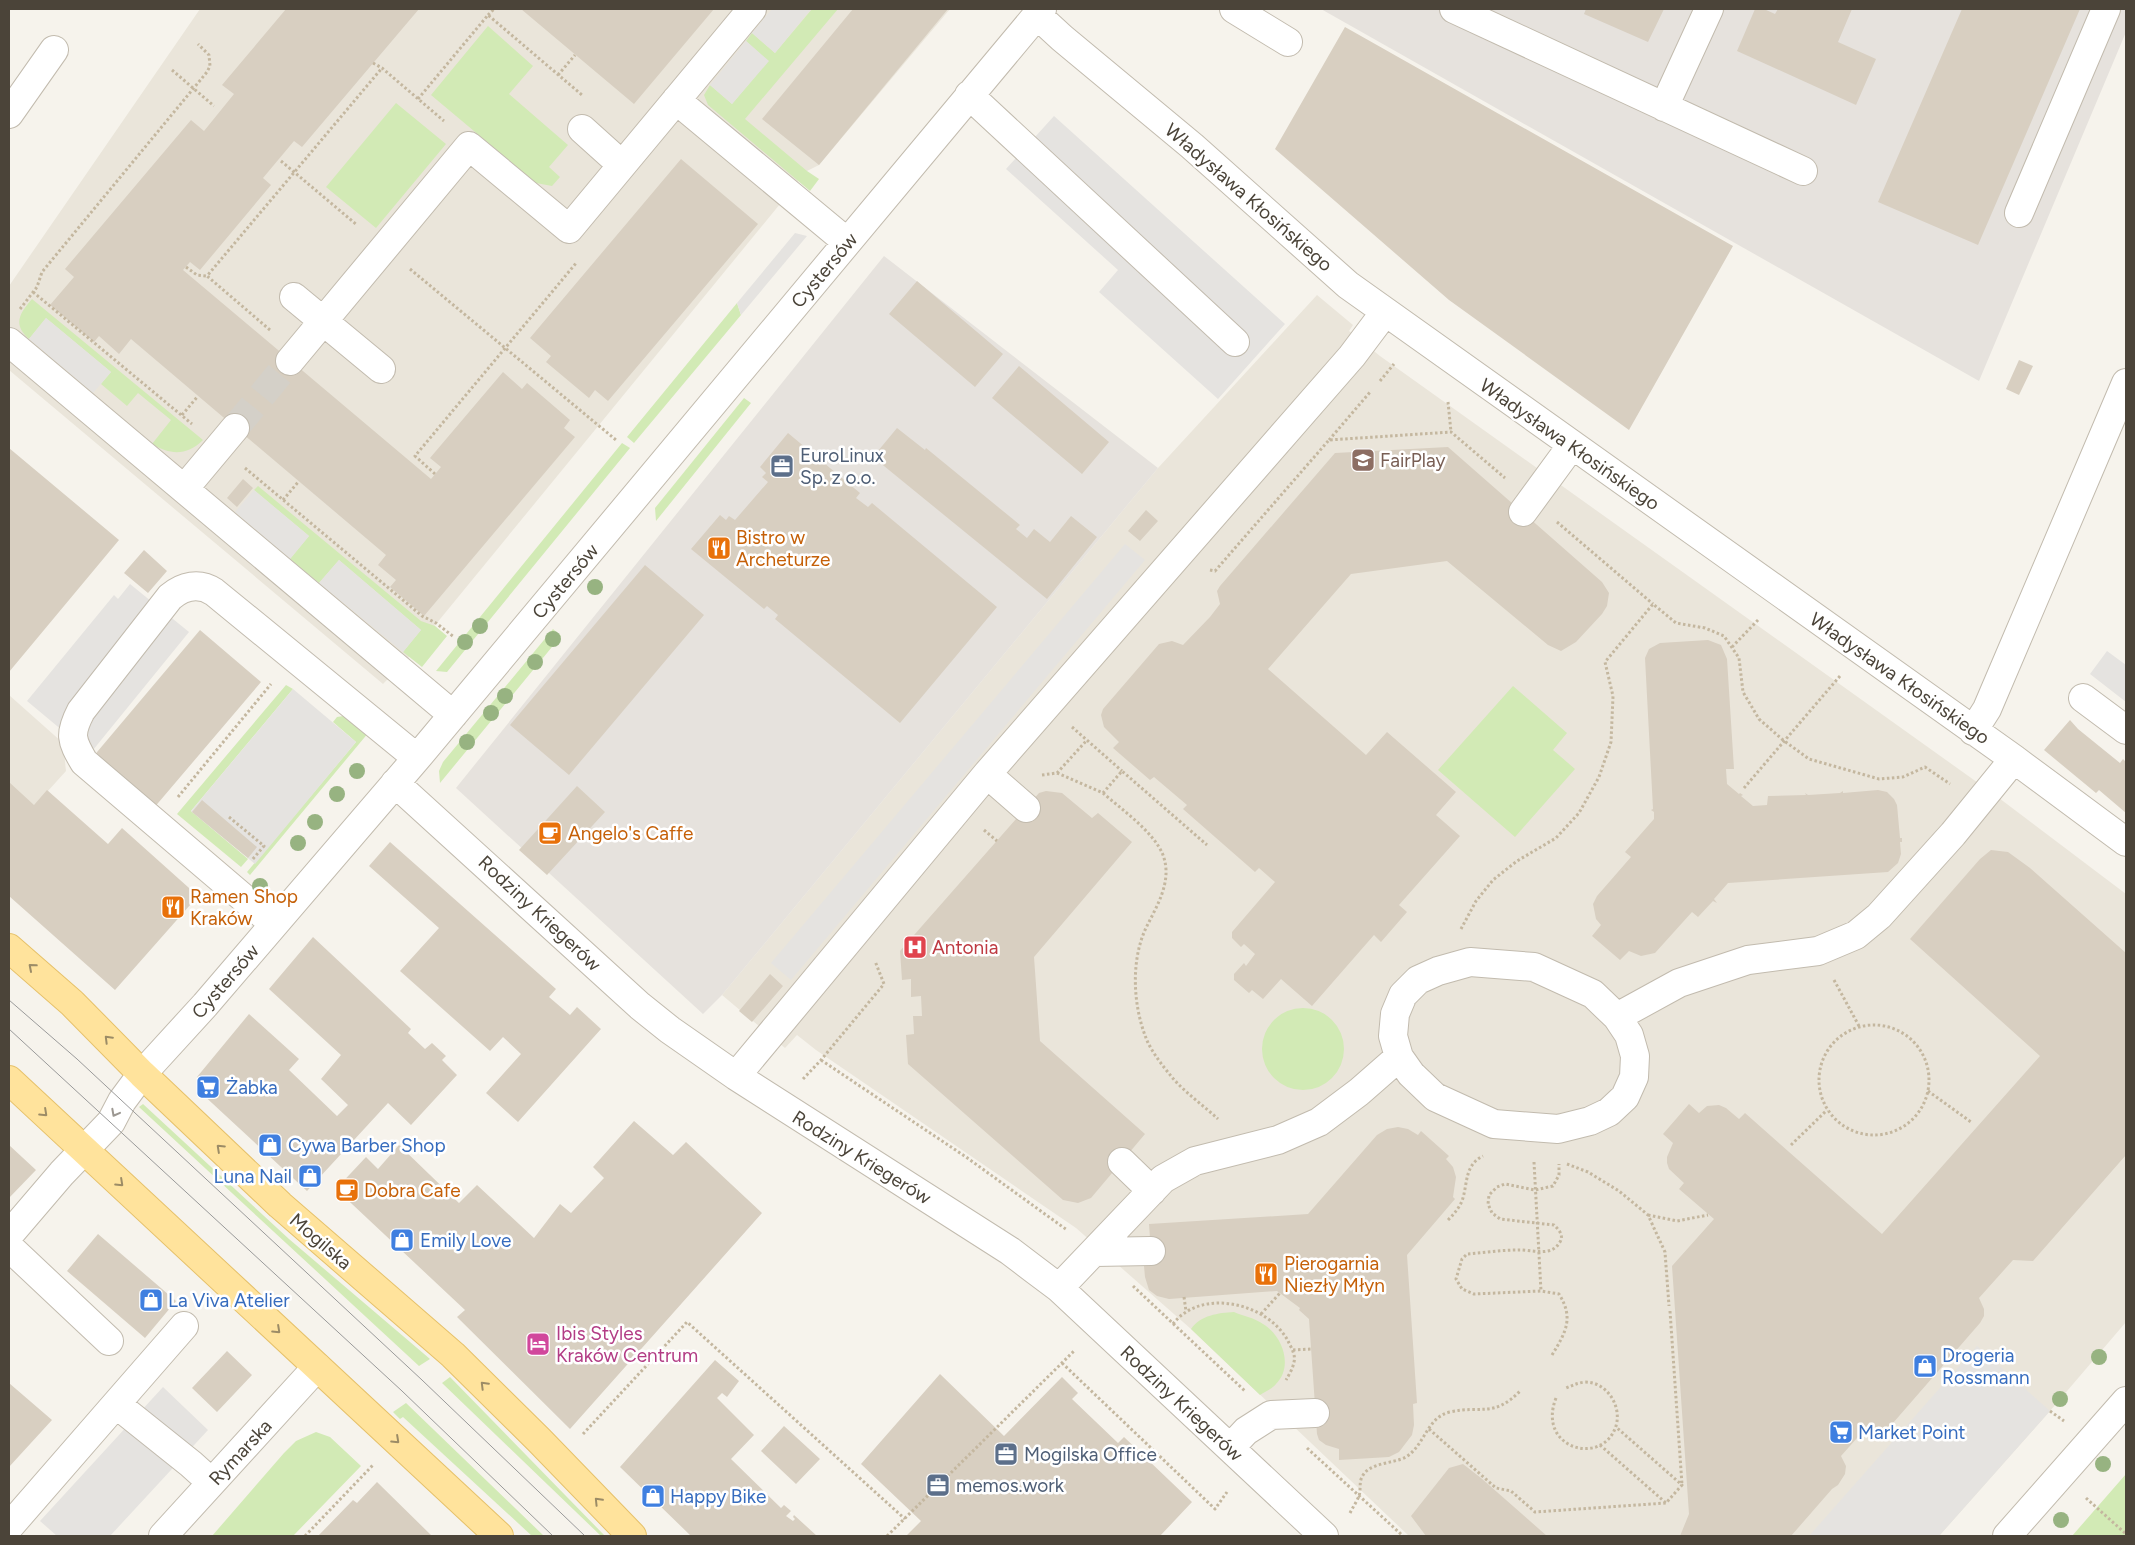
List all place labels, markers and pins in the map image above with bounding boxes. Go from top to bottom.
place label: EuroLinux Sp. z o.o. [800,444,884,489]
school or university icon: FairPlay [1350,447,1376,473]
place label: FairPlay [1380,449,1445,472]
office icon: EuroLinux Sp. z o.o. [769,453,795,479]
place label: Bistro w Archeturze [736,526,830,571]
restaurant icon: Bistro w Archeturze [706,535,732,561]
cafe icon: Angelo's Caffe [537,820,563,846]
place label: Angelo's Caffe [568,822,693,845]
place label: Ramen Shop Kraków [190,885,298,930]
restaurant icon: Ramen Shop Kraków [160,894,186,920]
hospital icon: Antonia [902,934,928,960]
place label: Antonia [932,936,998,959]
supermarket icon: Żabka [195,1074,221,1100]
place label: Żabka [226,1076,278,1099]
shop icon: Cywa Barber Shop [257,1132,283,1158]
place label: Cywa Barber Shop [288,1134,446,1157]
shop icon: Luna Nail [297,1163,323,1189]
place label: Luna Nail [214,1165,292,1188]
cafe icon: Dobra Cafe [334,1177,360,1203]
place label: Dobra Cafe [364,1179,461,1202]
shop icon: Emily Love [389,1227,415,1253]
place label: Emily Love [420,1229,511,1252]
place label: Pierogarnia Niezły Młyn [1284,1252,1385,1297]
restaurant icon: Pierogarnia Niezły Młyn [1253,1261,1279,1287]
shop icon: La Viva Atelier [138,1287,164,1313]
place label: La Viva Atelier [168,1289,290,1312]
place label: Ibis Styles Kraków Centrum [556,1322,698,1367]
hotel icon: Ibis Styles Kraków Centrum [525,1331,551,1357]
place label: Drogeria Rossmann [1942,1344,2030,1389]
shop icon: Drogeria Rossmann [1912,1353,1938,1379]
supermarket icon: Market Point [1828,1419,1854,1445]
place label: Market Point [1858,1421,1965,1444]
office icon: Mogilska Office [993,1441,1019,1467]
place label: Mogilska Office [1024,1443,1157,1466]
office icon: memos.work [925,1472,951,1498]
place label: memos.work [956,1474,1065,1497]
shop icon: Happy Bike [640,1483,666,1509]
place label: Happy Bike [670,1485,766,1508]

